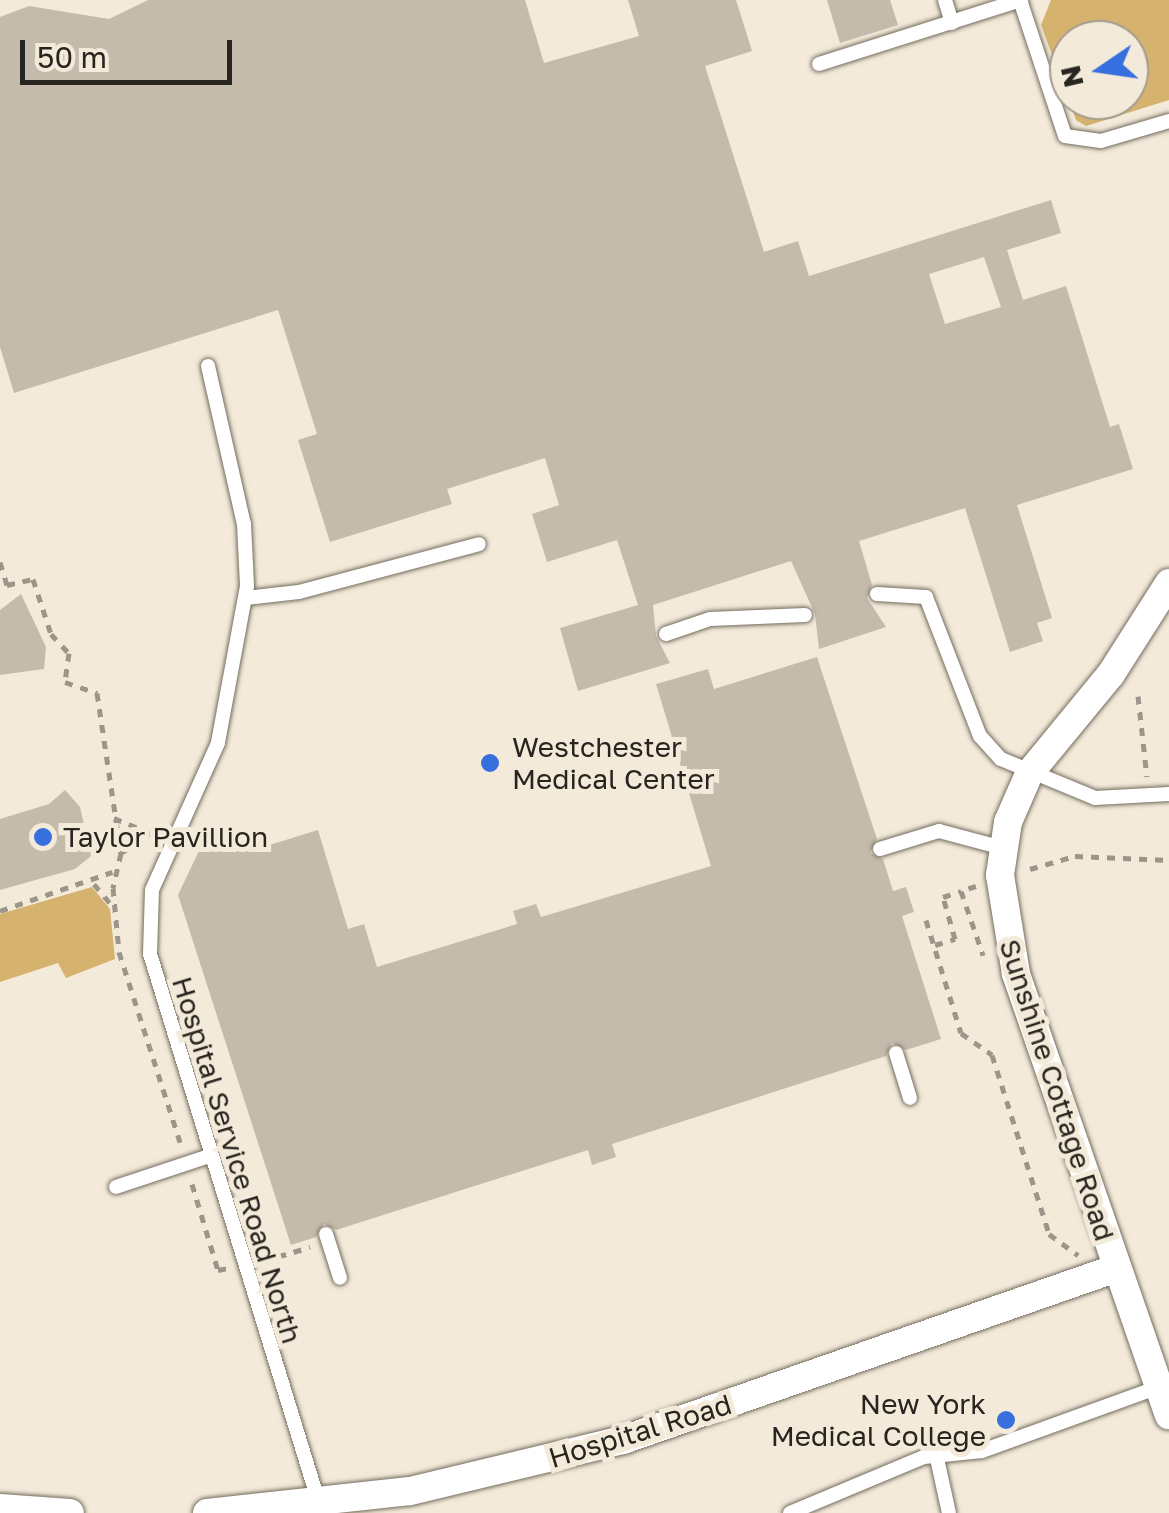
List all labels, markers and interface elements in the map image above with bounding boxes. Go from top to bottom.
scale bar [25,20,238,82]
north arrow [1049,20,1149,120]
text: 50 m [37,39,107,75]
text: N [1053,62,1090,90]
place label: Westchester Medical Center [512,730,715,796]
marker: Westchester Medical Center [477,750,503,776]
place label: Taylor Pavillion [63,820,268,854]
marker: Taylor Pavillion [32,826,54,848]
street label: Sunshine Cottage Road [992,935,1122,1245]
street label: Hospital Service Road North [165,973,309,1347]
street label: Hospital Road [545,1387,735,1475]
place label: New York Medical College [771,1387,986,1453]
marker: New York Medical College [995,1409,1017,1431]

